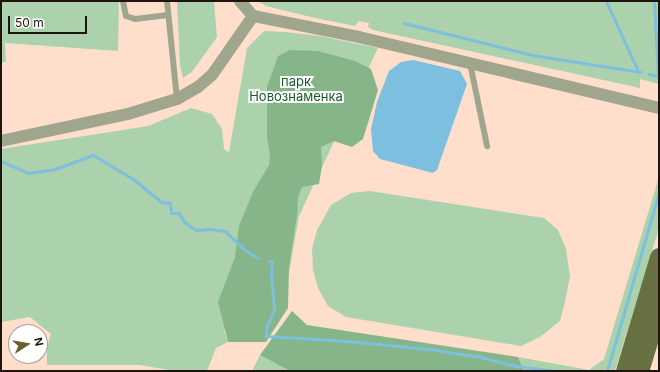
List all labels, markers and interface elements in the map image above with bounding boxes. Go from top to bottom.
scale bar [10,8,89,34]
text: 50 m [15,15,44,30]
park label: парк Новознаменка [249,74,343,105]
north arrow [8,324,48,364]
text: N [31,336,46,347]

